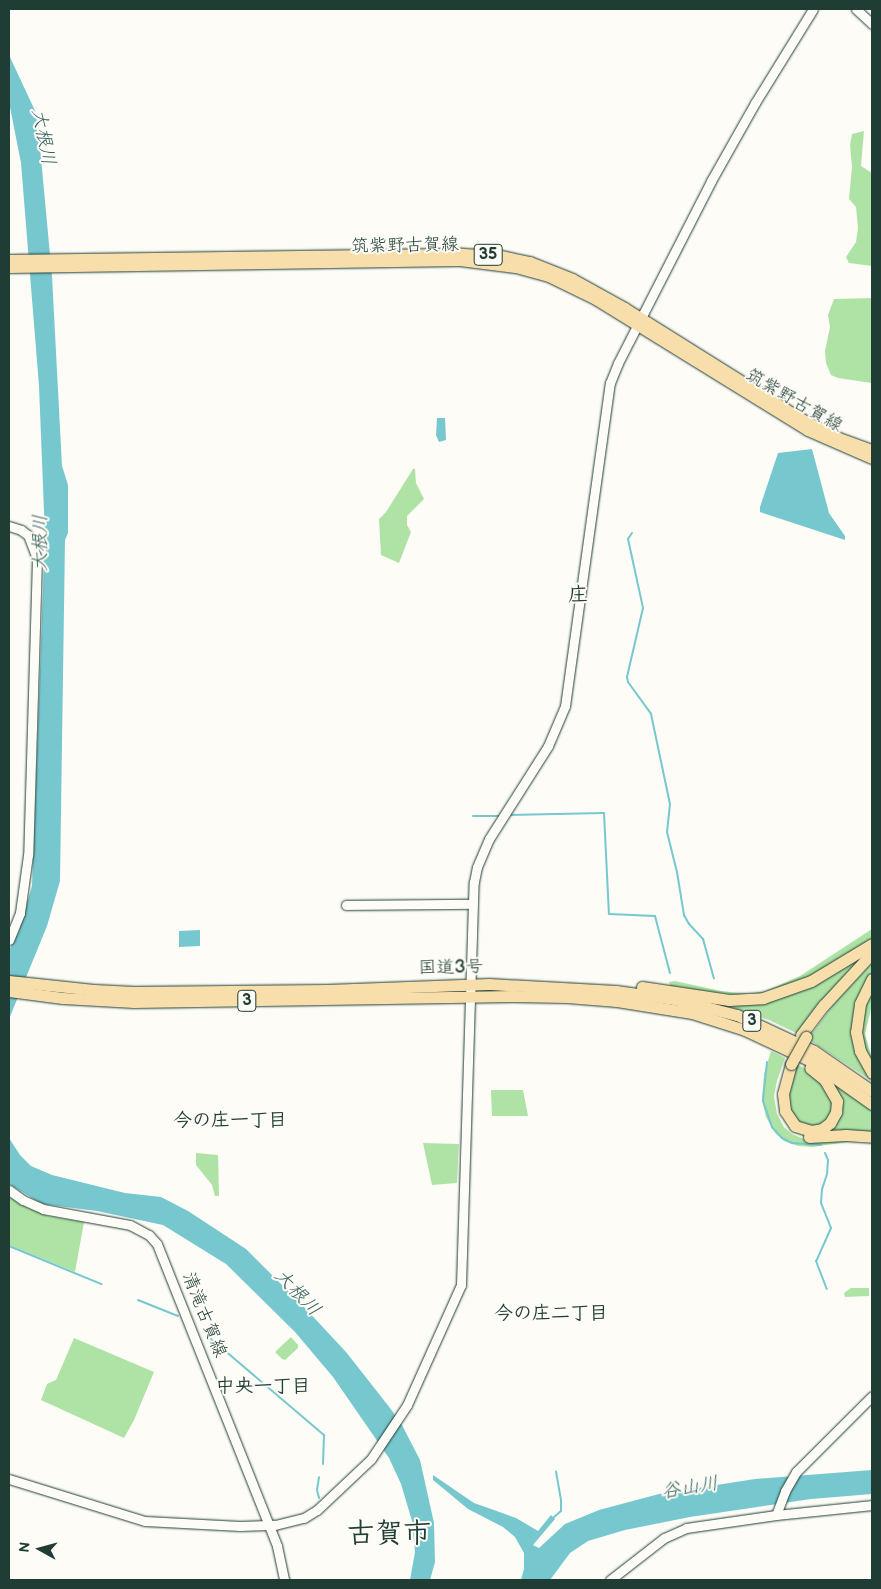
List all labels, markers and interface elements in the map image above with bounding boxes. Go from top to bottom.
water label: 大根川 [26,107,60,167]
street label: 筑紫野古賀線 [351,234,459,258]
road number: 35 [473,242,503,268]
street label: 筑紫野古賀線 [742,365,846,437]
water label: 大根川 [30,515,52,571]
district label: 庄 [568,583,588,607]
street label: 国道3号 [418,957,484,979]
road number: 3 [237,988,257,1014]
road number: 3 [742,1008,762,1034]
district label: 今の庄一丁目 [173,1110,287,1132]
water label: 大根川 [269,1265,325,1321]
street label: 清滝古賀線 [177,1269,231,1361]
district label: 今の庄二丁目 [494,1303,608,1325]
district label: 中央一丁目 [216,1376,310,1398]
water label: 谷山川 [660,1472,720,1504]
district label: 古賀市 [347,1517,431,1551]
north arrow [15,1524,65,1574]
text: N [16,1541,34,1553]

